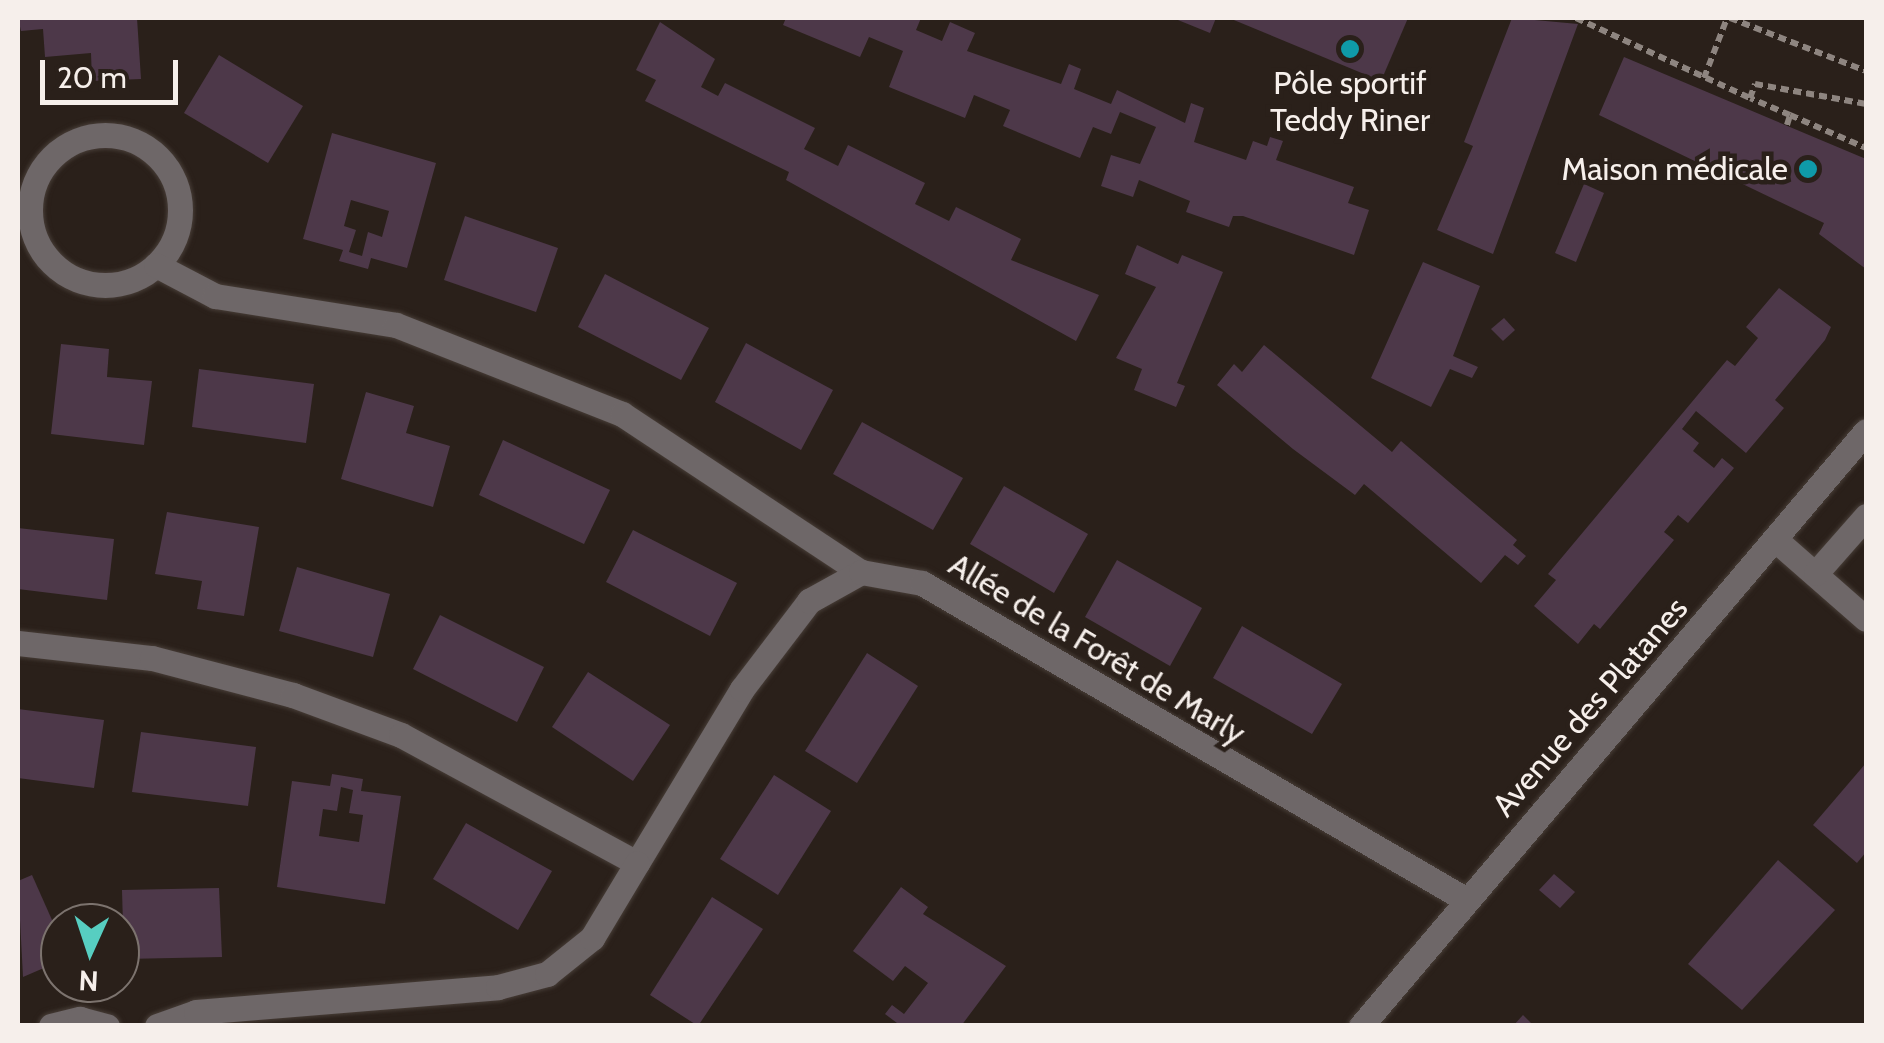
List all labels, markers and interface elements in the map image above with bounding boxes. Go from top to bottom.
marker: Pôle sportif Teddy Riner [1339,38,1361,60]
scale bar [45,40,182,102]
text: 20 m [57,59,127,96]
place label: Pôle sportif Teddy Riner [1270,65,1430,140]
place label: Maison médicale [1561,150,1788,188]
marker: Maison médicale [1797,158,1819,180]
street label: Allée de la Forêt de Marly [942,545,1252,753]
street label: Avenue des Platanes [1484,590,1696,824]
north arrow [40,903,140,1003]
text: N [78,963,99,998]

